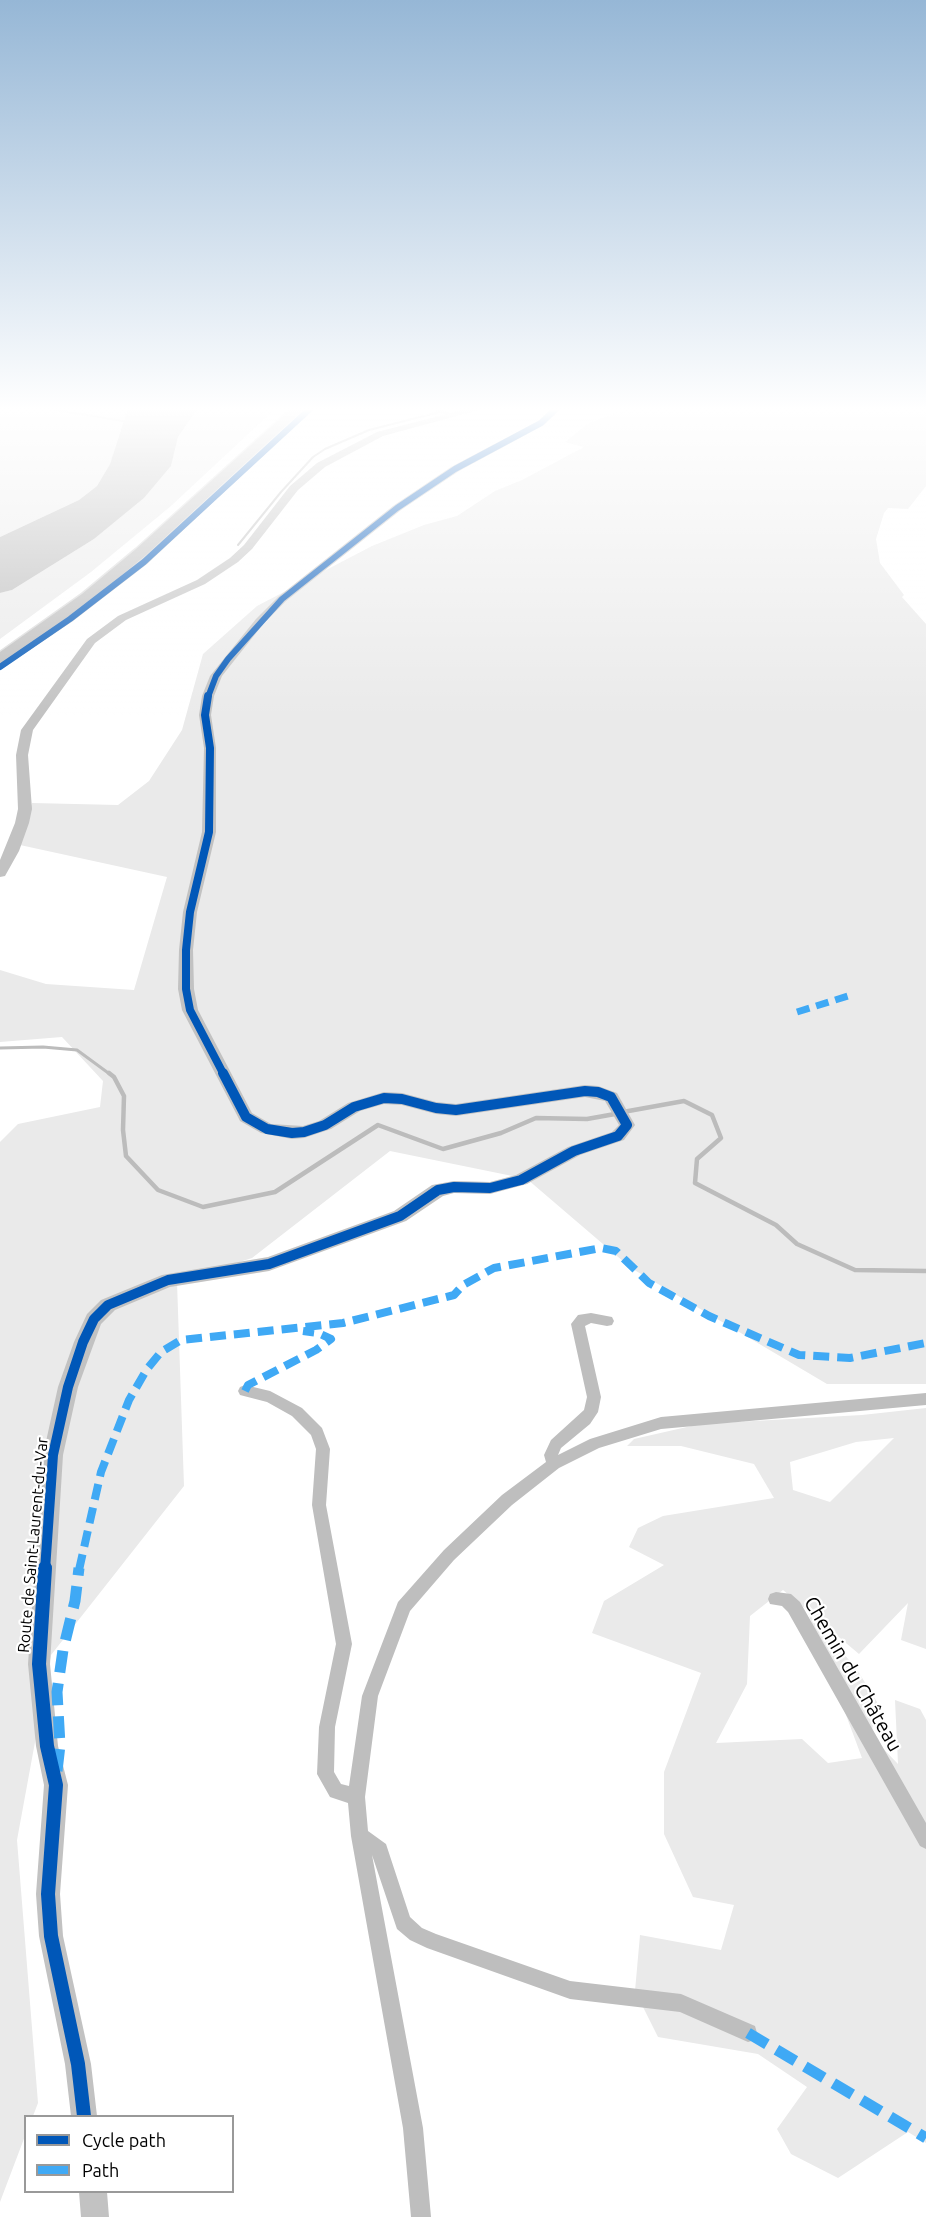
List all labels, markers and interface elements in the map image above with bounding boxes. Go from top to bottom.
street label: Route de Saint-Laurent-du-Var [14,1436,52,1654]
street label: Chemin du Château [799,1592,907,1756]
legend [24,2115,234,2193]
text: Cycle path [82,2130,166,2150]
text: Path [82,2160,119,2180]

